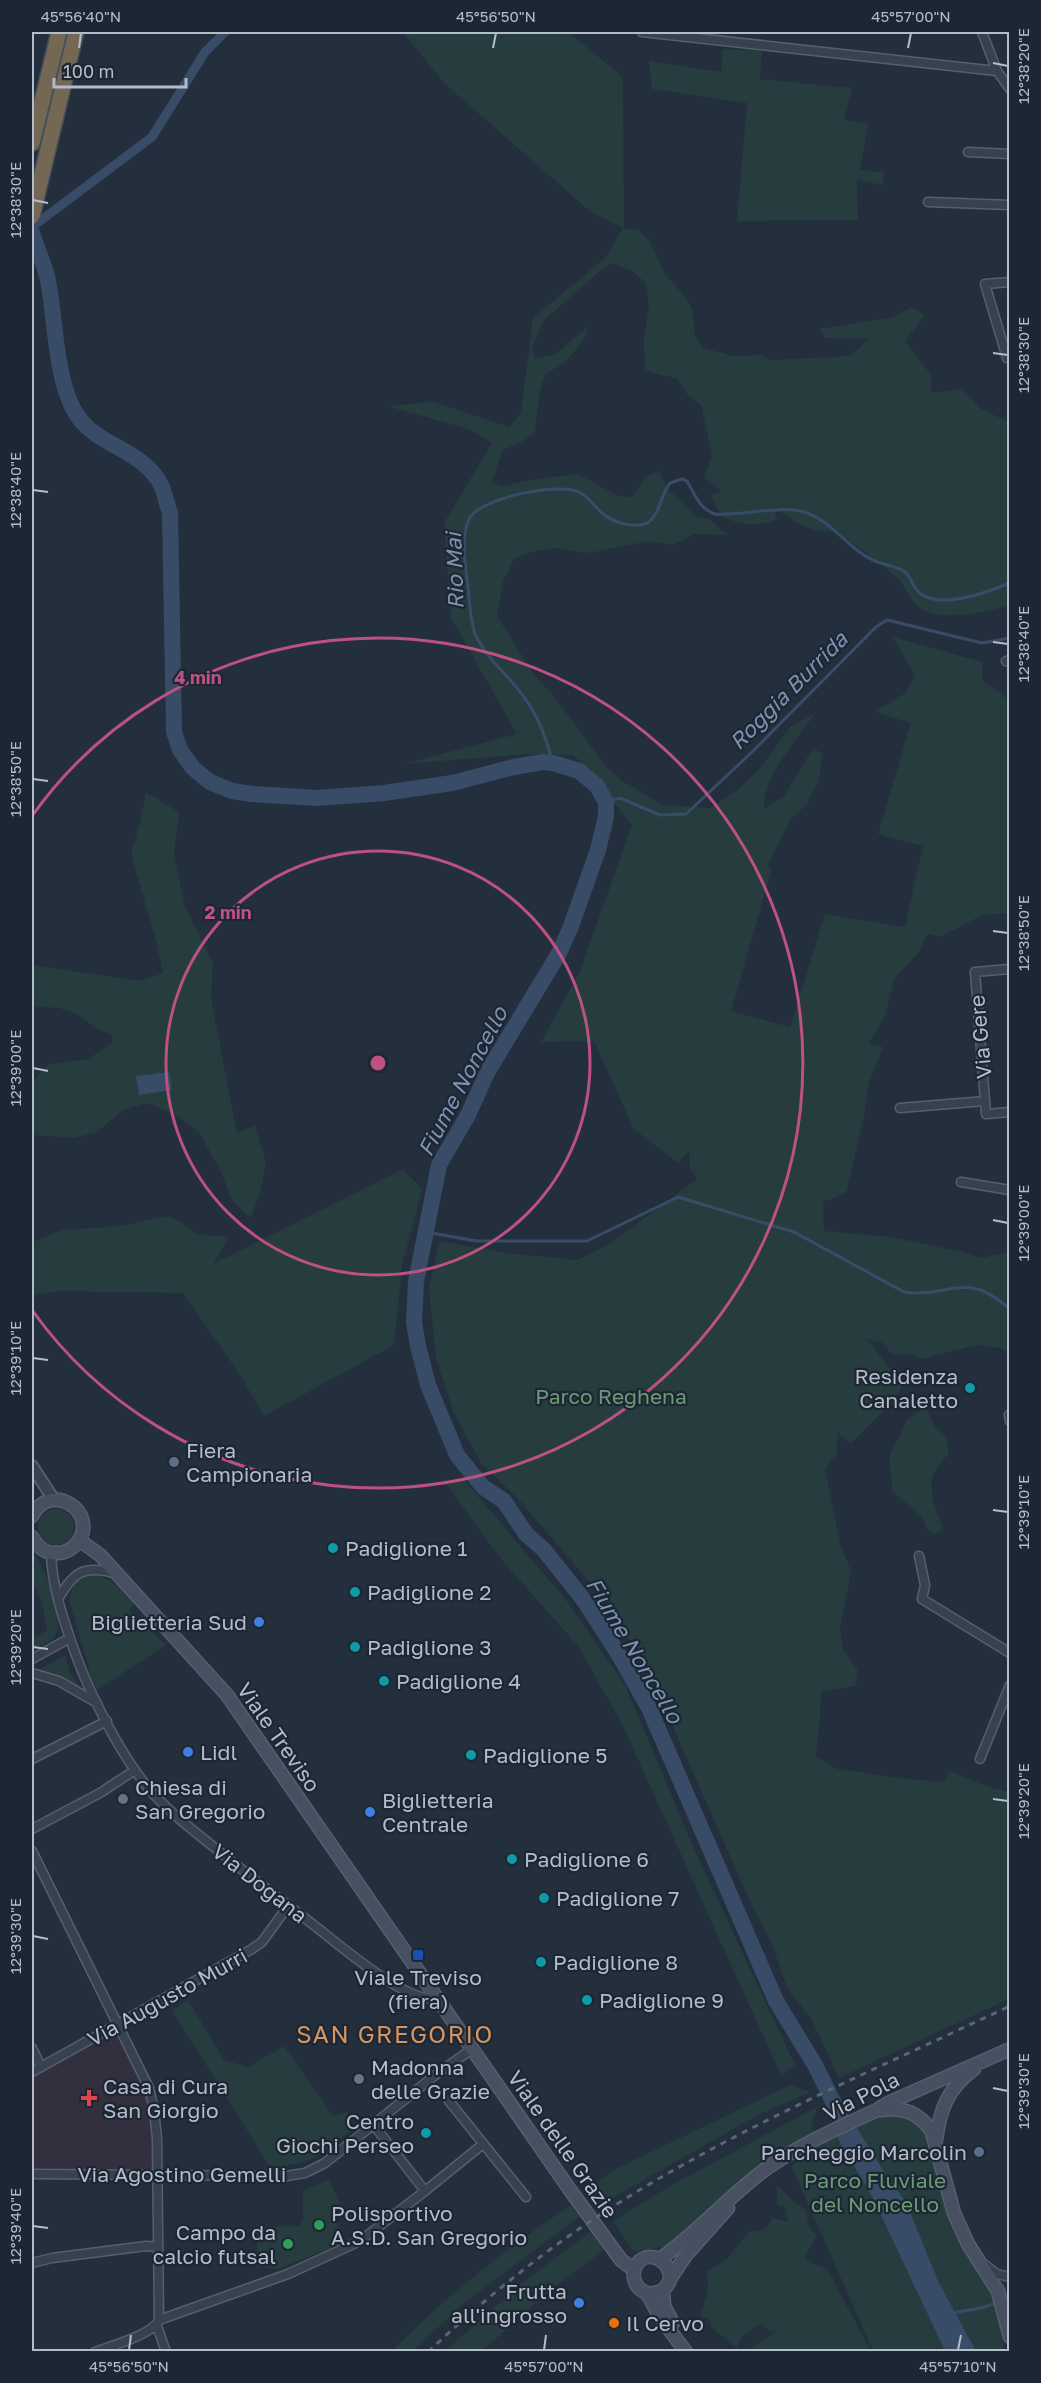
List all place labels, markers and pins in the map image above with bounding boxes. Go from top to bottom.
centre of rings [368,1053,388,1073]
place label: Residenza Canaletto [854,1363,958,1413]
marker: Residenza Canaletto [963,1381,977,1395]
place label: Fiera Campionaria [186,1437,312,1487]
marker: Fiera Campionaria [167,1455,181,1469]
place label: Padiglione 1 [345,1535,467,1561]
marker: Padiglione 1 [326,1541,340,1555]
place label: Padiglione 2 [367,1579,491,1605]
marker: Padiglione 2 [348,1585,362,1599]
place label: Biglietteria Sud [91,1609,247,1635]
marker: Biglietteria Sud [252,1615,266,1629]
place label: Padiglione 3 [367,1634,491,1660]
marker: Padiglione 3 [348,1640,362,1654]
place label: Padiglione 4 [396,1668,521,1694]
marker: Padiglione 4 [377,1674,391,1688]
place label: Lidl [200,1739,237,1765]
place label: Padiglione 5 [483,1742,607,1768]
marker: Lidl [181,1745,195,1759]
marker: Padiglione 5 [464,1748,478,1762]
place label: Chiesa di San Gregorio [135,1774,265,1824]
place label: Biglietteria Centrale [382,1787,494,1837]
marker: Chiesa di San Gregorio [116,1792,130,1806]
marker: Biglietteria Centrale [363,1805,377,1819]
place label: Padiglione 6 [524,1846,649,1872]
marker: Padiglione 6 [505,1852,519,1866]
place label: Padiglione 7 [556,1885,679,1911]
marker: Padiglione 7 [537,1891,551,1905]
marker: Viale Treviso (fiera) [411,1948,425,1962]
place label: Padiglione 8 [553,1949,678,1975]
marker: Padiglione 8 [534,1955,548,1969]
place label: Viale Treviso (fiera) [354,1964,482,2014]
place label: Padiglione 9 [599,1987,724,2013]
marker: Padiglione 9 [580,1993,594,2007]
place label: Madonna delle Grazie [371,2054,490,2104]
marker: Madonna delle Grazie [352,2072,366,2086]
place label: Casa di Cura San Giorgio [103,2073,228,2123]
marker: Casa di Cura San Giorgio [80,2089,98,2107]
place label: Centro Giochi Perseo [276,2108,414,2158]
marker: Centro Giochi Perseo [419,2126,433,2140]
place label: Parcheggio Marcolin [761,2139,967,2165]
marker: Parcheggio Marcolin [972,2145,986,2159]
place label: Polisportivo A.S.D. San Gregorio [331,2200,527,2250]
marker: Polisportivo A.S.D. San Gregorio [312,2218,326,2232]
place label: Campo da calcio futsal [153,2219,276,2269]
marker: Campo da calcio futsal [281,2237,295,2251]
place label: Frutta all'ingrosso [451,2278,567,2328]
marker: Frutta all'ingrosso [572,2296,586,2310]
place label: Il Cervo [626,2310,704,2336]
marker: Il Cervo [607,2316,621,2330]

